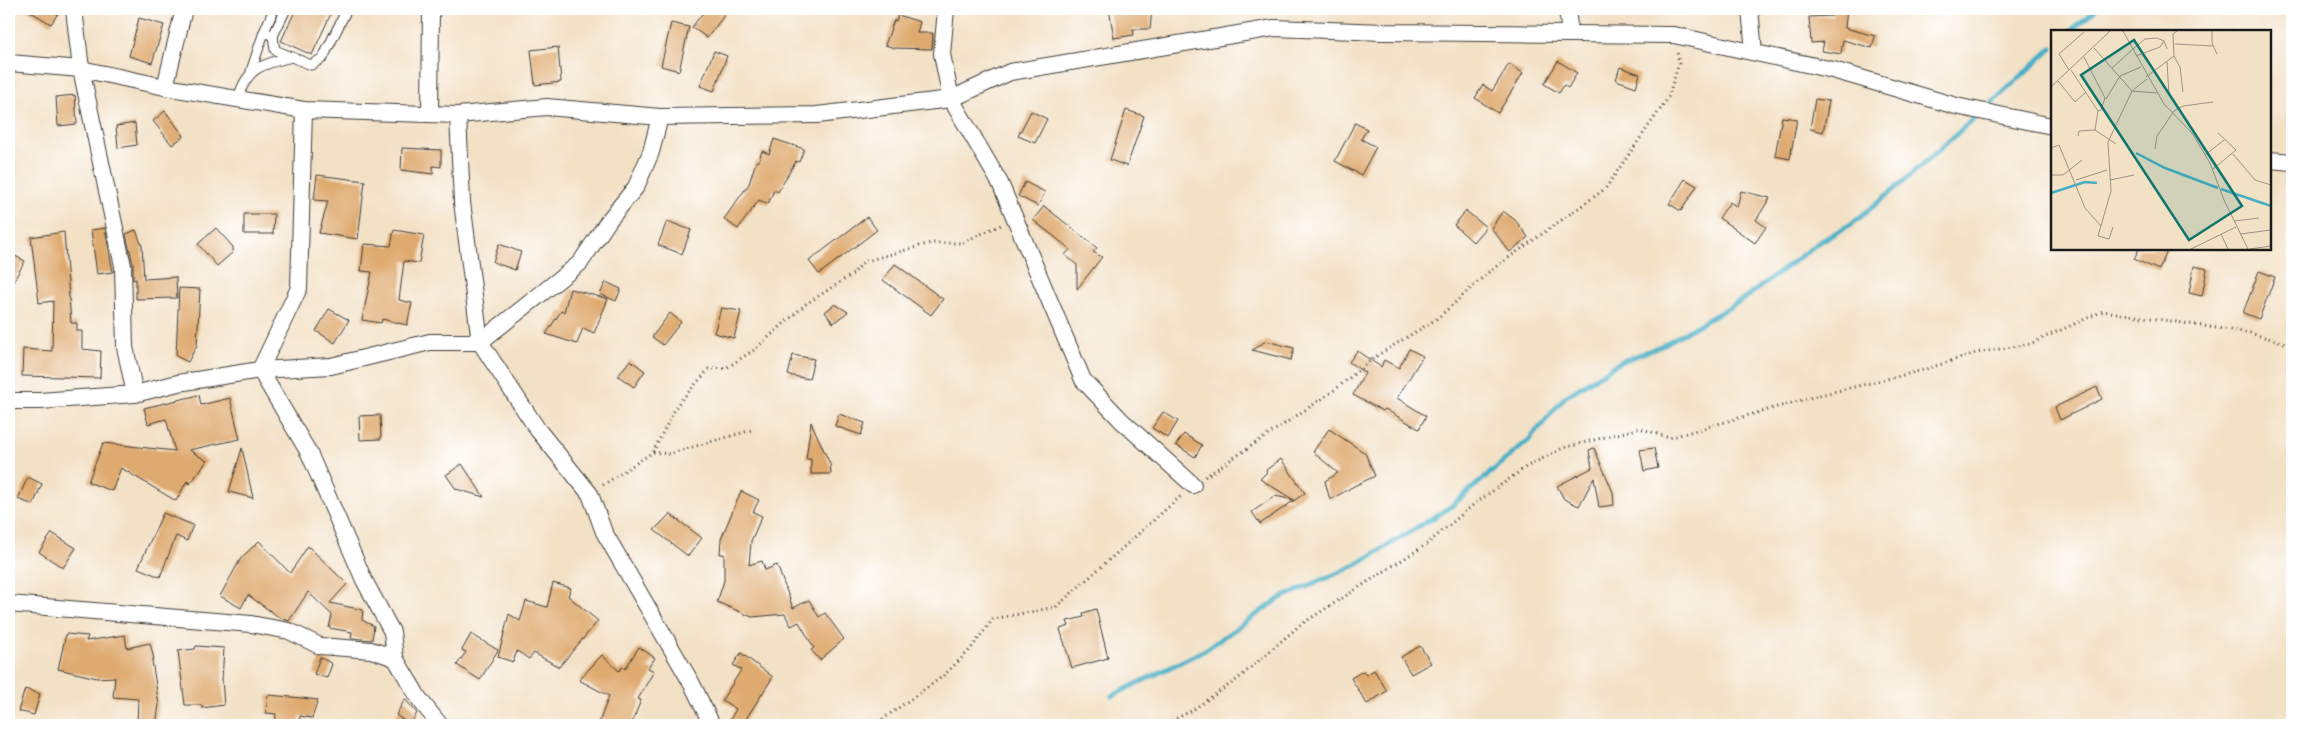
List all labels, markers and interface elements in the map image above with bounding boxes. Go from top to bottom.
inset map [2051,30,2271,250]

